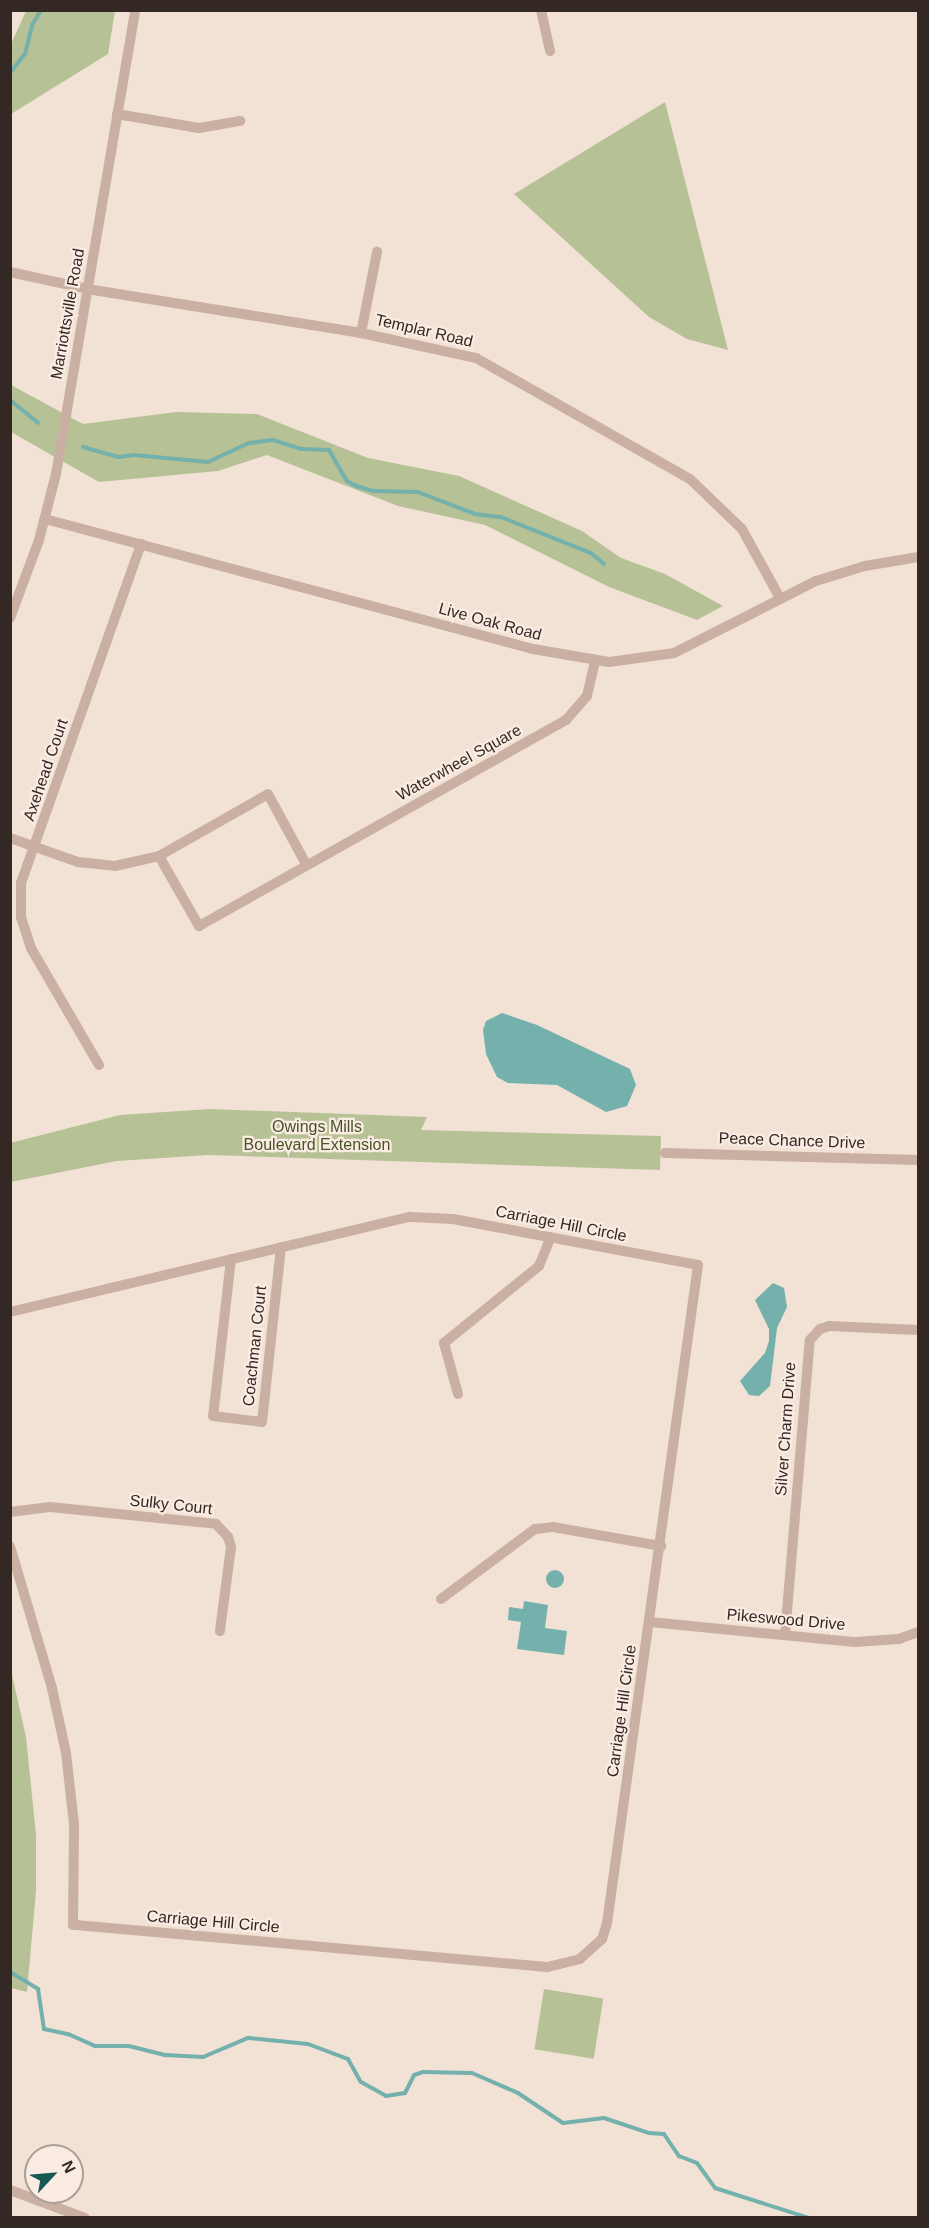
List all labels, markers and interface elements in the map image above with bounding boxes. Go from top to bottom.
street label: Marriottsville Road [47,247,89,381]
street label: Templar Road [373,310,475,352]
street label: Live Oak Road [436,599,544,645]
street label: Axehead Court [20,716,72,824]
street label: Waterwheel Square [393,721,525,805]
park label: Owings Mills Boulevard Extension [244,1117,390,1155]
street label: Peace Chance Drive [718,1129,866,1153]
street label: Carriage Hill Circle [494,1202,628,1246]
street label: Coachman Court [239,1285,271,1407]
street label: Silver Charm Drive [772,1361,800,1497]
street label: Sulky Court [129,1491,213,1519]
street label: Pikeswood Drive [726,1605,846,1635]
street label: Carriage Hill Circle [603,1644,641,1778]
street label: Carriage Hill Circle [146,1907,280,1937]
north arrow [24,2144,84,2204]
text: N [59,2158,79,2176]

